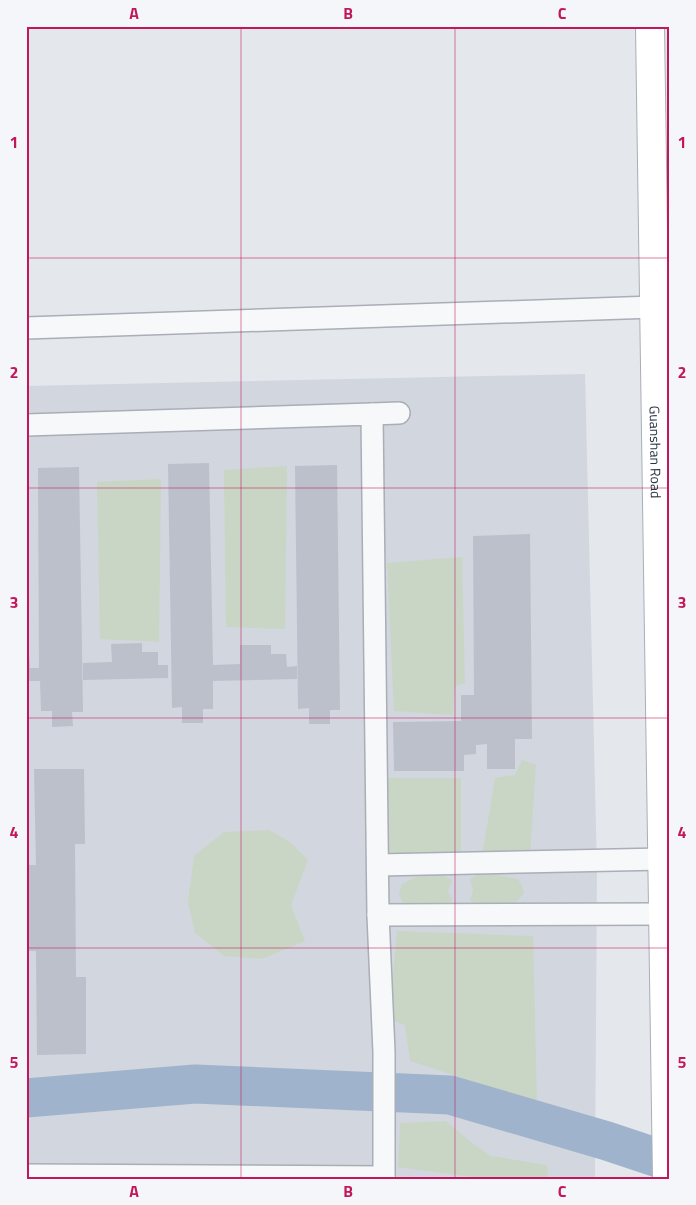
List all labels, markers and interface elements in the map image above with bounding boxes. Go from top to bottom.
text: A [129,1,139,25]
text: B [343,1,353,25]
text: C [558,1,567,25]
text: 1 [10,130,18,154]
text: 1 [678,130,686,154]
text: 2 [10,360,18,384]
text: 2 [678,360,686,384]
street label: Guanshan Road [645,405,667,498]
text: 3 [10,590,18,614]
text: 3 [678,590,686,614]
text: 4 [10,820,19,844]
text: 4 [678,820,687,844]
text: 5 [10,1050,19,1074]
text: 5 [678,1050,687,1074]
text: A [129,1179,139,1203]
text: B [343,1179,353,1203]
text: C [558,1179,567,1203]

